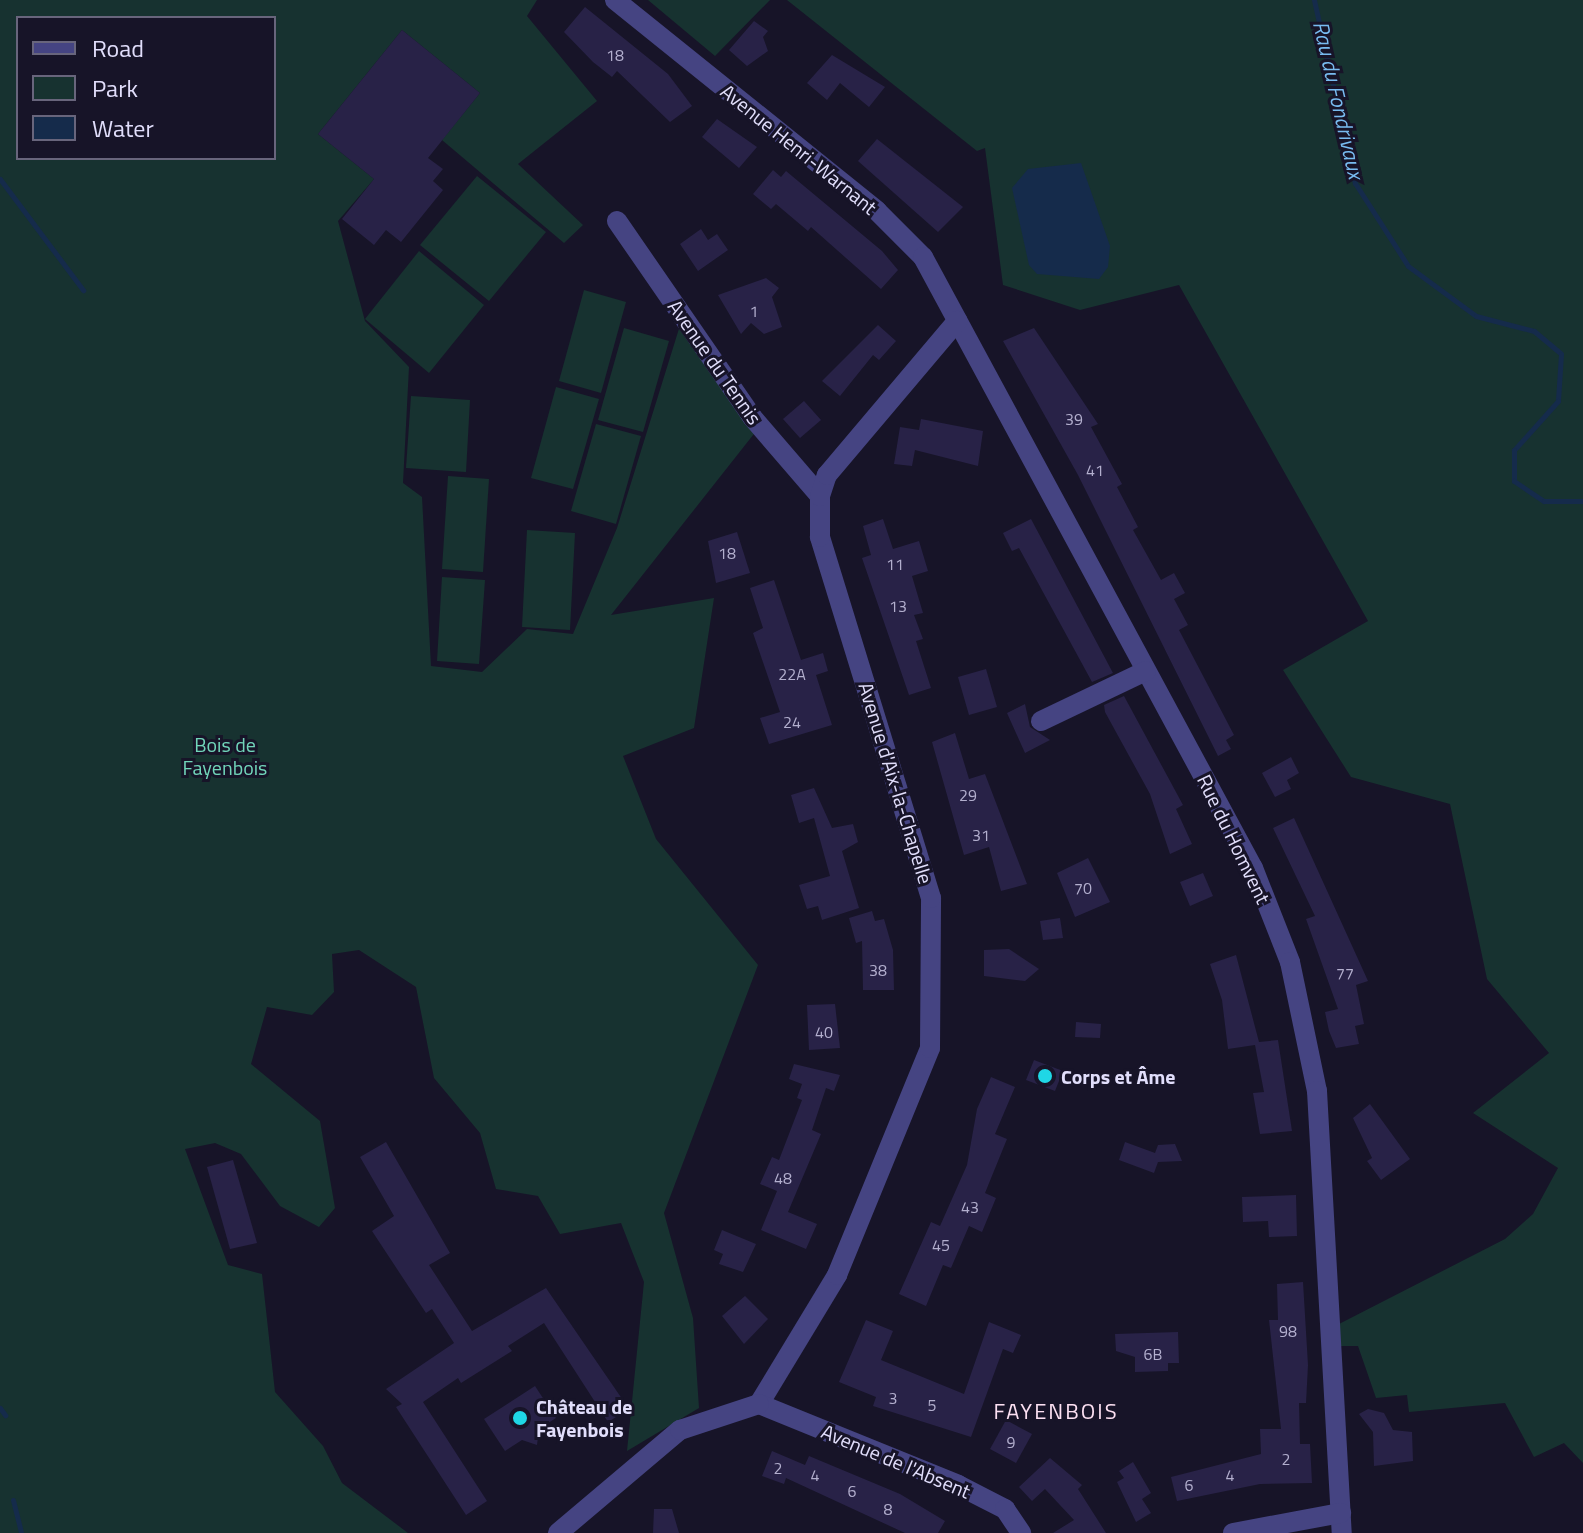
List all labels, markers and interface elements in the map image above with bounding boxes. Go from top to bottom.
legend [16,16,276,160]
water label: Rau du Fondrivaux [1307,18,1369,182]
text: Road [92,30,144,66]
house number: 18 [606,45,624,65]
text: Park [92,70,138,106]
street label: Avenue Henri-Warnant [716,79,882,219]
text: Water [92,110,154,146]
street label: Avenue du Tennis [663,295,767,429]
house number: 1 [750,301,758,321]
house number: 39 [1065,409,1083,429]
house number: 41 [1086,460,1104,480]
house number: 18 [718,543,736,563]
house number: 11 [886,554,904,574]
house number: 13 [889,596,907,616]
house number: 22A [778,664,806,684]
street label: Avenue d'Aix-la-Chapelle [854,679,938,887]
house number: 24 [783,712,801,732]
park label: Bois de Fayenbois [183,733,267,780]
street label: Rue du Homvent [1192,770,1276,908]
house number: 29 [959,785,977,805]
house number: 31 [972,825,990,845]
house number: 70 [1074,878,1092,898]
house number: 38 [869,960,887,980]
house number: 77 [1336,963,1354,983]
house number: 40 [815,1022,833,1042]
place label: Corps et Âme [1061,1064,1175,1088]
marker: Corps et Âme [1036,1067,1054,1085]
house number: 48 [774,1168,792,1188]
house number: 43 [961,1197,979,1217]
house number: 45 [932,1235,950,1255]
house number: 98 [1279,1321,1297,1341]
house number: 6B [1144,1344,1162,1364]
house number: 3 [889,1388,897,1408]
place label: Château de Fayenbois [536,1394,632,1441]
house number: 5 [928,1395,936,1415]
district label: FAYENBOIS [993,1399,1119,1425]
marker: Château de Fayenbois [511,1409,529,1427]
street label: Avenue de l'Absent [818,1419,974,1503]
house number: 9 [1007,1432,1015,1452]
house number: 2 [1282,1449,1290,1469]
house number: 2 [774,1458,782,1478]
house number: 4 [811,1465,819,1485]
house number: 4 [1226,1465,1234,1485]
house number: 6 [1185,1475,1193,1495]
house number: 6 [848,1481,856,1501]
house number: 8 [884,1499,892,1519]

